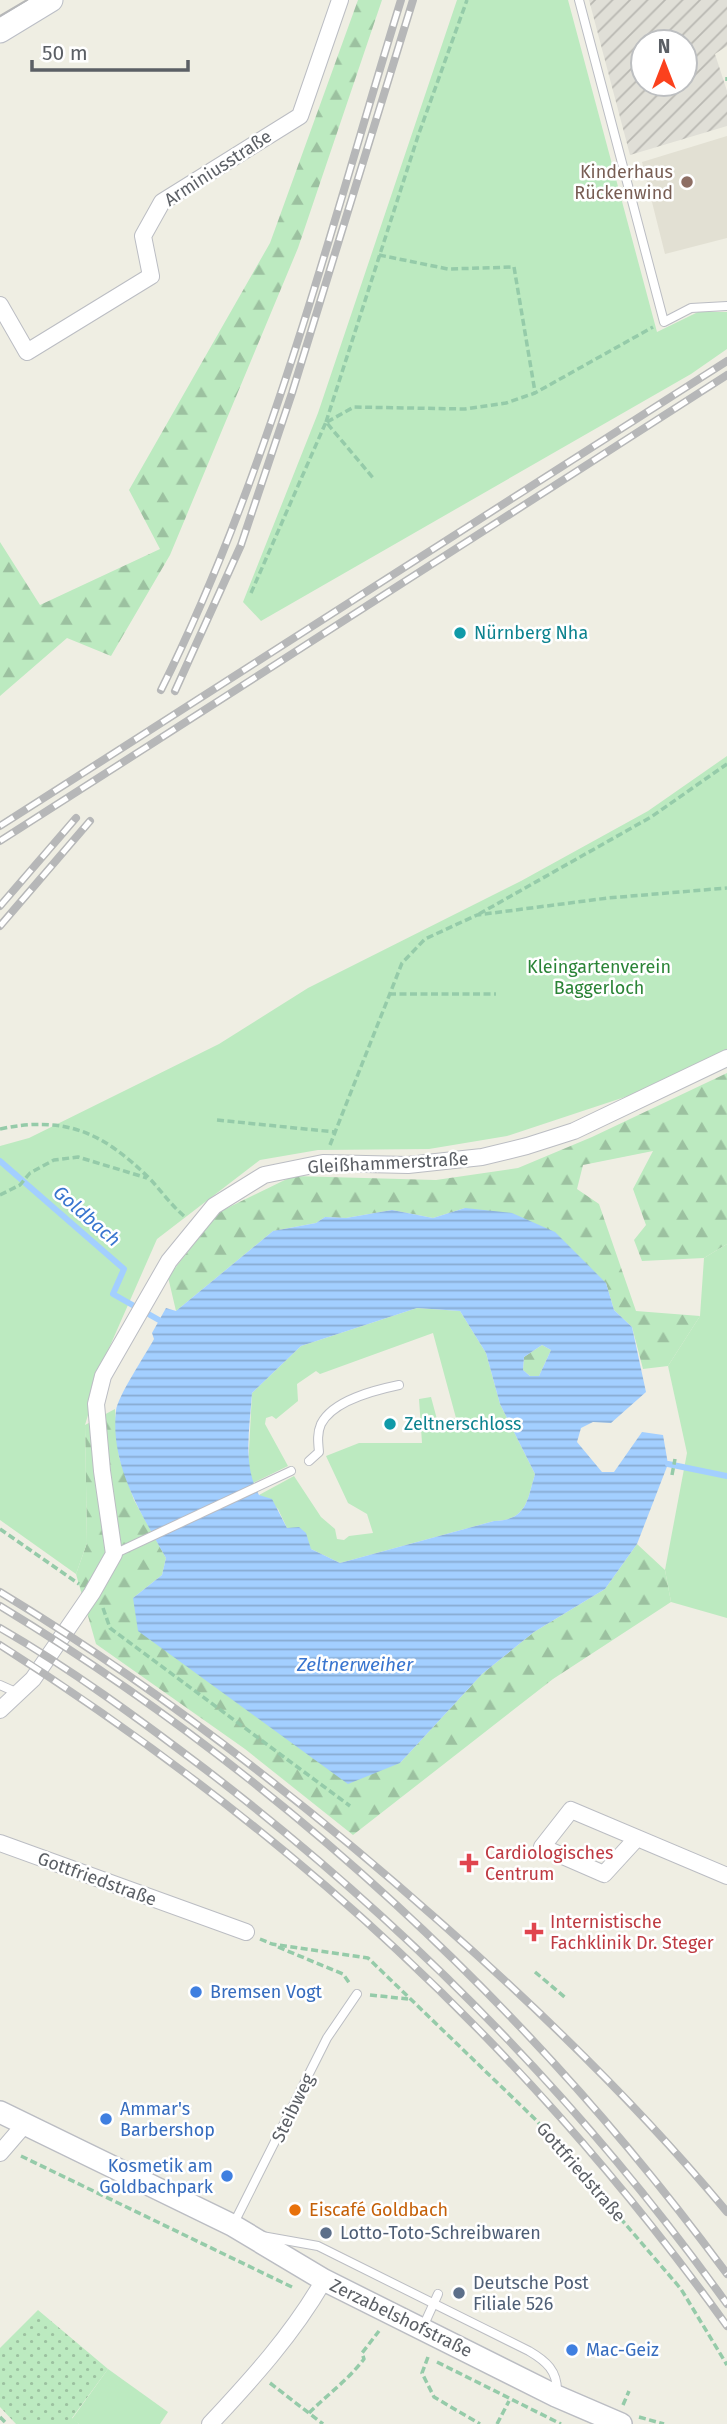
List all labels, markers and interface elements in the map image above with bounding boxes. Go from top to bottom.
scale bar [32,28,187,72]
north arrow [629,28,699,98]
text: N [658,35,670,58]
text: 50 m [42,40,88,66]
street label: Arminiusstraße [160,125,276,211]
place label: Kinderhaus Rückenwind [574,161,673,204]
marker: Kinderhaus Rückenwind [679,174,695,190]
place label: Nürnberg Nha [474,622,588,644]
marker: Nürnberg Nha [452,625,468,641]
park label: Kleingartenverein Baggerloch [527,956,671,999]
street label: Gleißhammerstraße [307,1148,469,1178]
water label: Goldbach [49,1181,125,1251]
place label: Zeltnerschloss [404,1413,522,1435]
marker: Zeltnerschloss [382,1416,398,1432]
water label: Zeltnerweiher [296,1653,414,1676]
place label: Cardiologisches Centrum [485,1842,613,1885]
street label: Gottfriedstraße [35,1847,159,1911]
marker: Cardiologisches Centrum [459,1853,479,1873]
place label: Internistische Fachklinik Dr. Steger [550,1911,714,1954]
marker: Internistische Fachklinik Dr. Steger [524,1922,544,1942]
place label: Bremsen Vogt [210,1981,323,2003]
marker: Bremsen Vogt [188,1984,204,2000]
street label: Steibweg [267,2069,319,2146]
place label: Ammar's Barbershop [120,2098,215,2141]
marker: Ammar's Barbershop [98,2111,114,2127]
street label: Gottfriedstraße [532,2118,630,2226]
place label: Kosmetik am Goldbachpark [99,2155,214,2198]
marker: Kosmetik am Goldbachpark [219,2168,235,2184]
place label: Eiscafé Goldbach [309,2199,448,2221]
marker: Eiscafé Goldbach [287,2202,303,2218]
place label: Lotto-Toto-Schreibwaren [340,2222,541,2244]
marker: Lotto-Toto-Schreibwaren [318,2225,334,2241]
place label: Deutsche Post Filiale 526 [473,2272,589,2315]
street label: Zerzabelshofstraße [326,2274,476,2362]
marker: Deutsche Post Filiale 526 [451,2285,467,2301]
place label: Mac-Geiz [586,2339,659,2361]
marker: Mac-Geiz [564,2342,580,2358]

